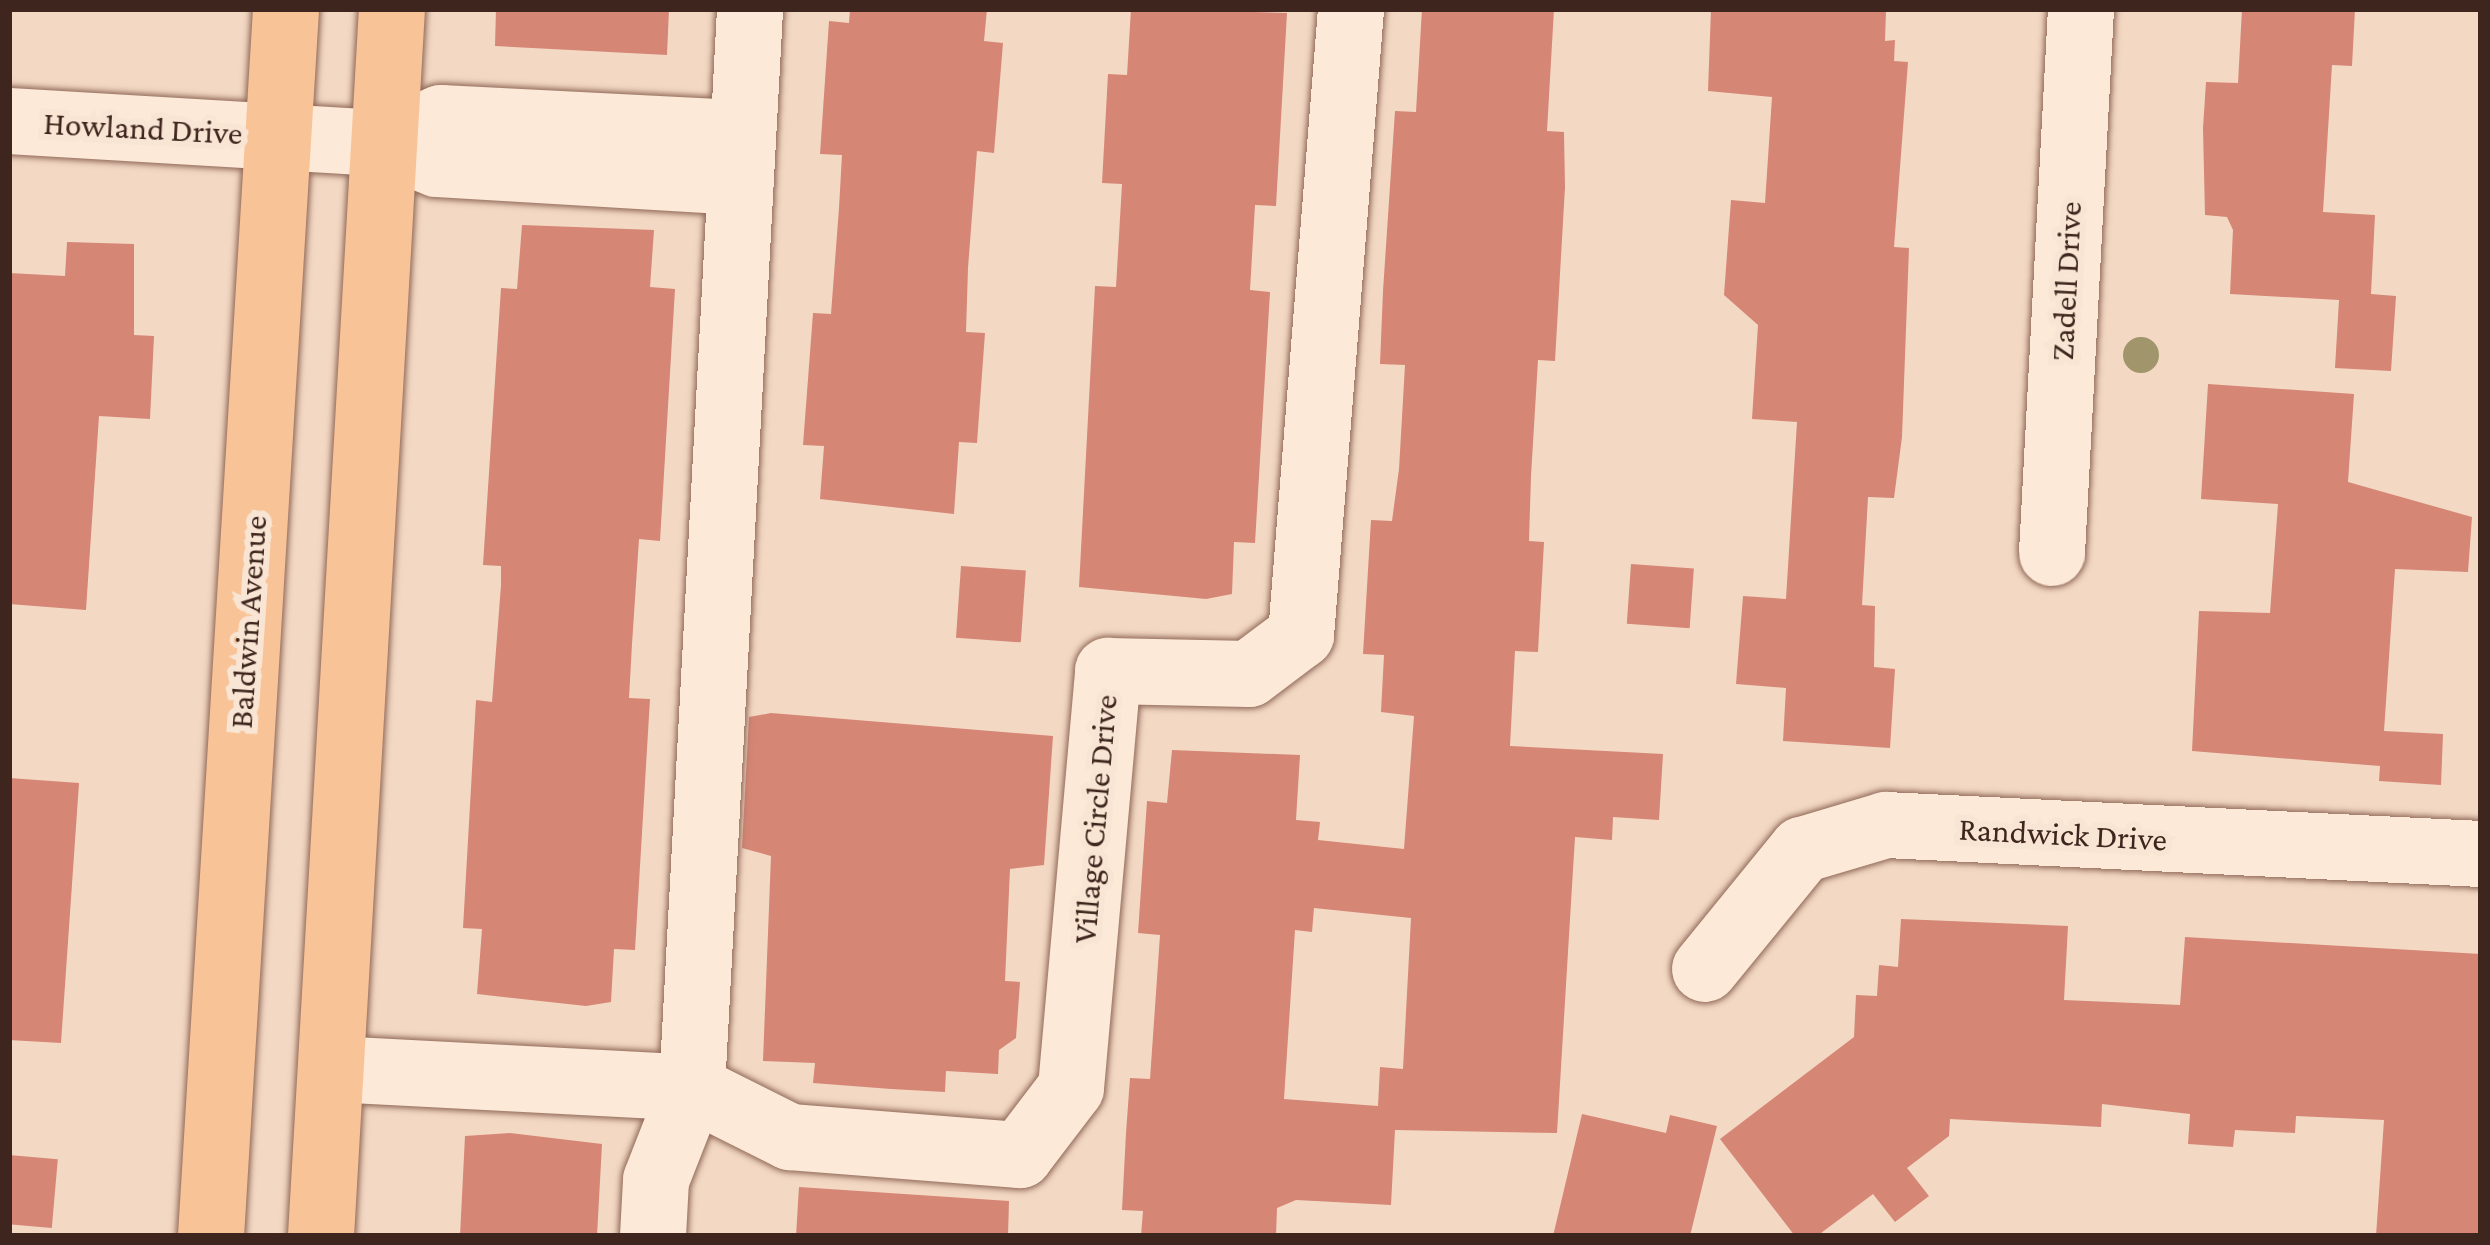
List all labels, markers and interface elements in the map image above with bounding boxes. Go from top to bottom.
street label: Howland Drive [42,103,244,153]
street label: Zadell Drive [2042,200,2090,362]
street label: Baldwin Avenue [221,514,275,730]
street label: Village Circle Drive [1064,693,1126,945]
street label: Randwick Drive [1958,809,2168,859]

